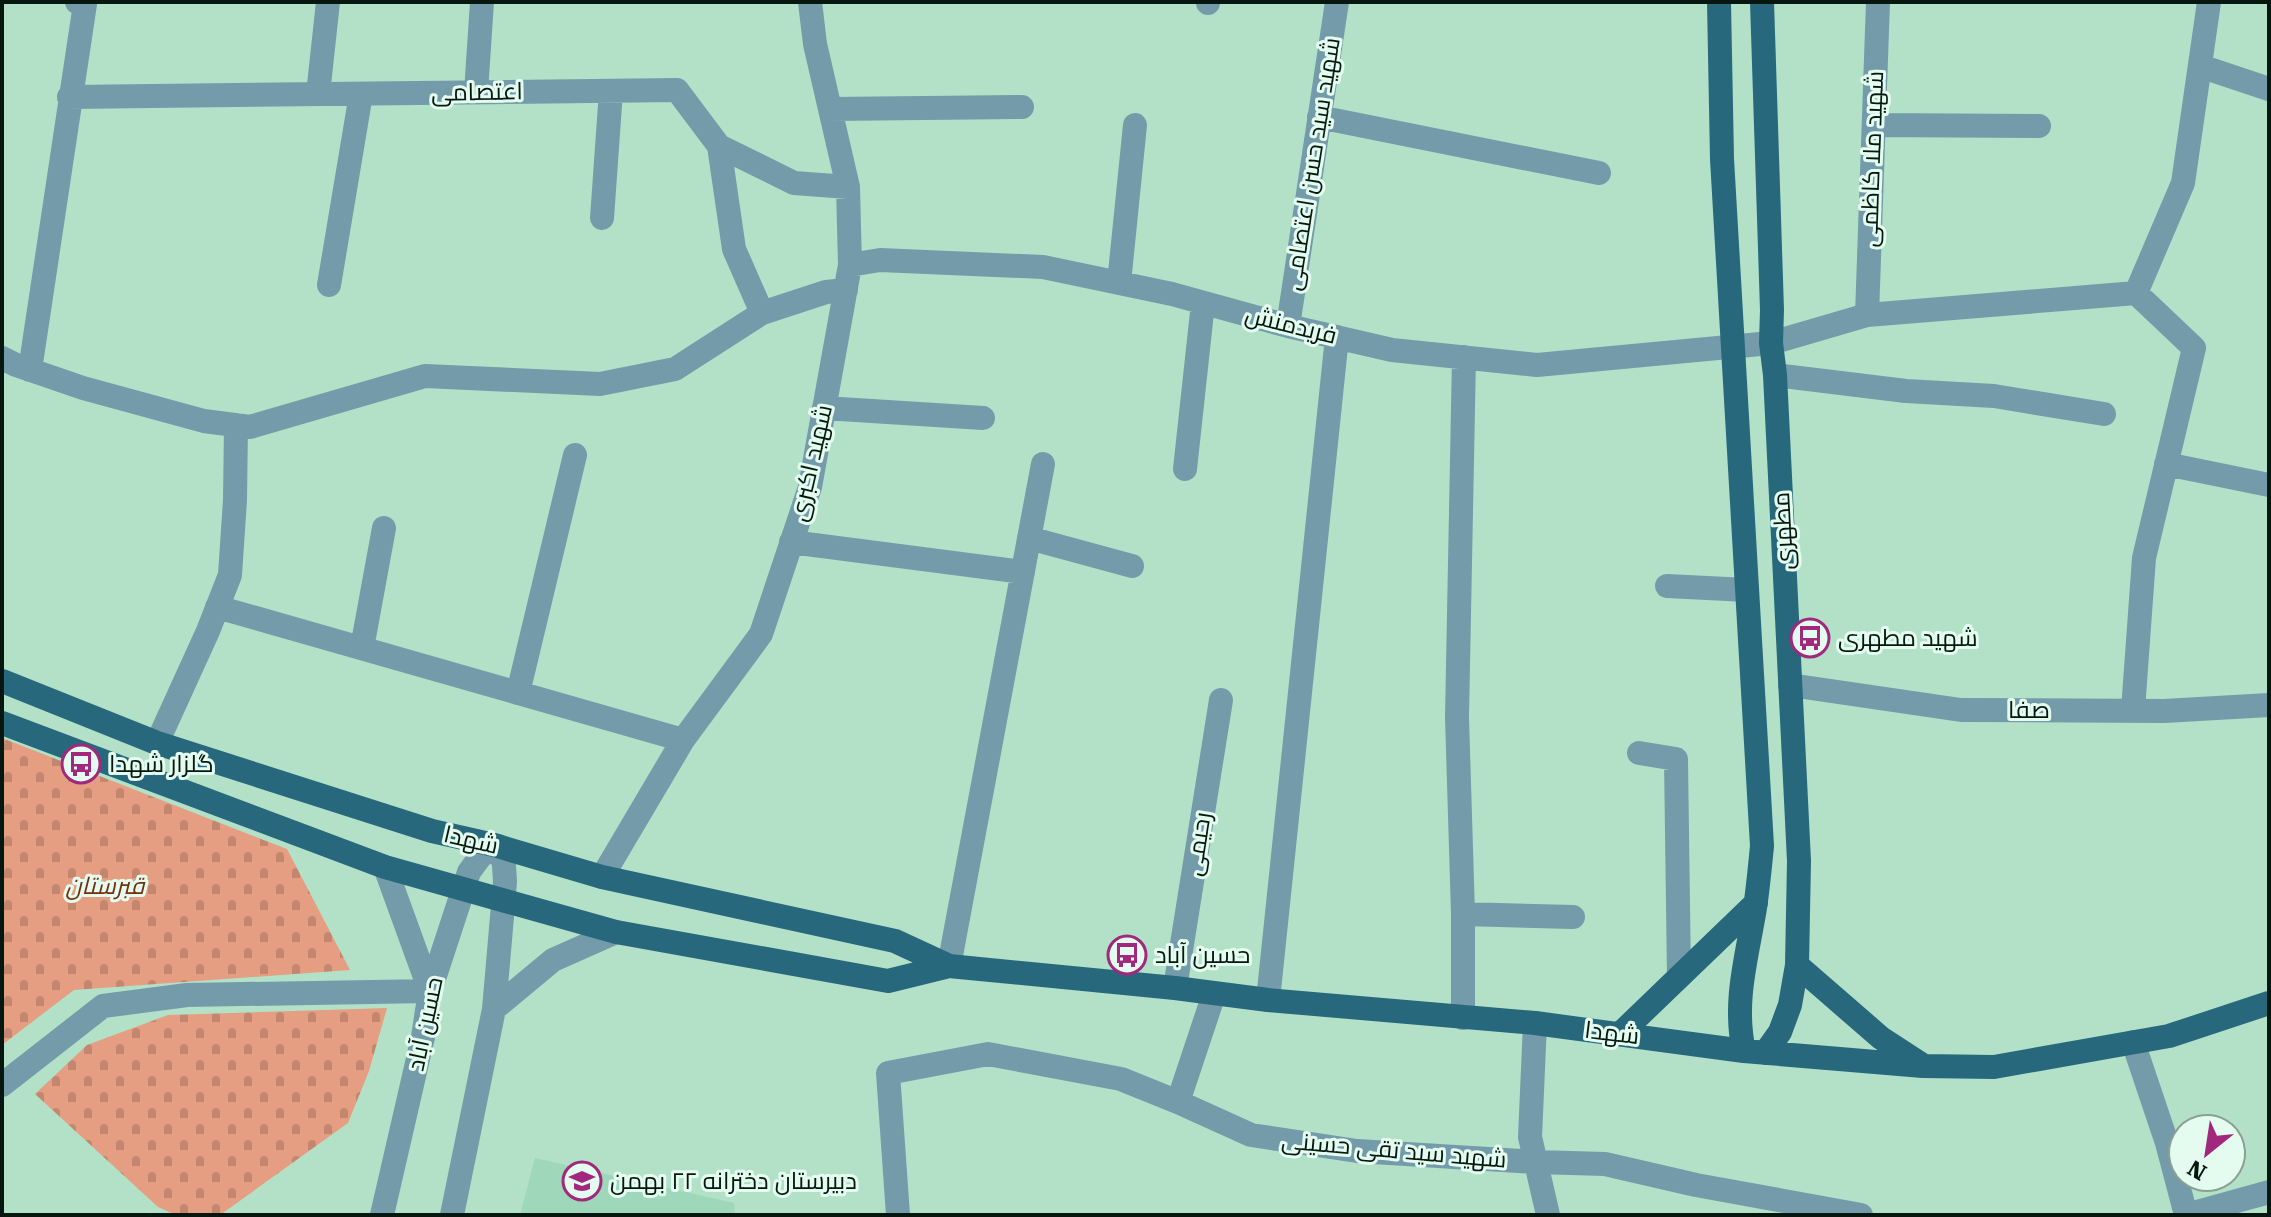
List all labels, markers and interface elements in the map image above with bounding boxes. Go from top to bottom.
street label: شهید سید حسن اعتصامی [1278,36,1346,292]
street label: شهید ملا کاظمی [1855,70,1889,248]
street label: اعتصامی [431,77,523,107]
street label: فریدمنش [1242,300,1340,350]
street label: شهید اکبری [784,402,838,524]
street label: مطهری [1767,491,1799,571]
bus stop icon: شهید مطهری [1789,617,1831,659]
place label: شهید مطهری [1838,624,1978,652]
street label: صفا [2008,696,2050,724]
bus stop icon: گلزار شهدا [60,743,102,785]
place label: گلزار شهدا [109,750,214,778]
street label: رحیمی [1179,810,1217,878]
street label: شهدا [441,820,501,860]
park label: قبرستان [66,872,146,900]
bus stop icon: حسین آباد [1106,934,1148,976]
place label: حسین آباد [1155,941,1250,969]
street label: حسین آباد [401,974,449,1074]
street label: شهدا [1583,1016,1641,1050]
north arrow [2167,1113,2247,1193]
street label: شهید سید تقی حسینی [1280,1126,1508,1174]
text: N [2184,1155,2211,1185]
school or university icon: دبیرستان دخترانه ۲۲ بهمن [561,1160,603,1202]
place label: دبیرستان دخترانه ۲۲ بهمن [610,1167,857,1195]

